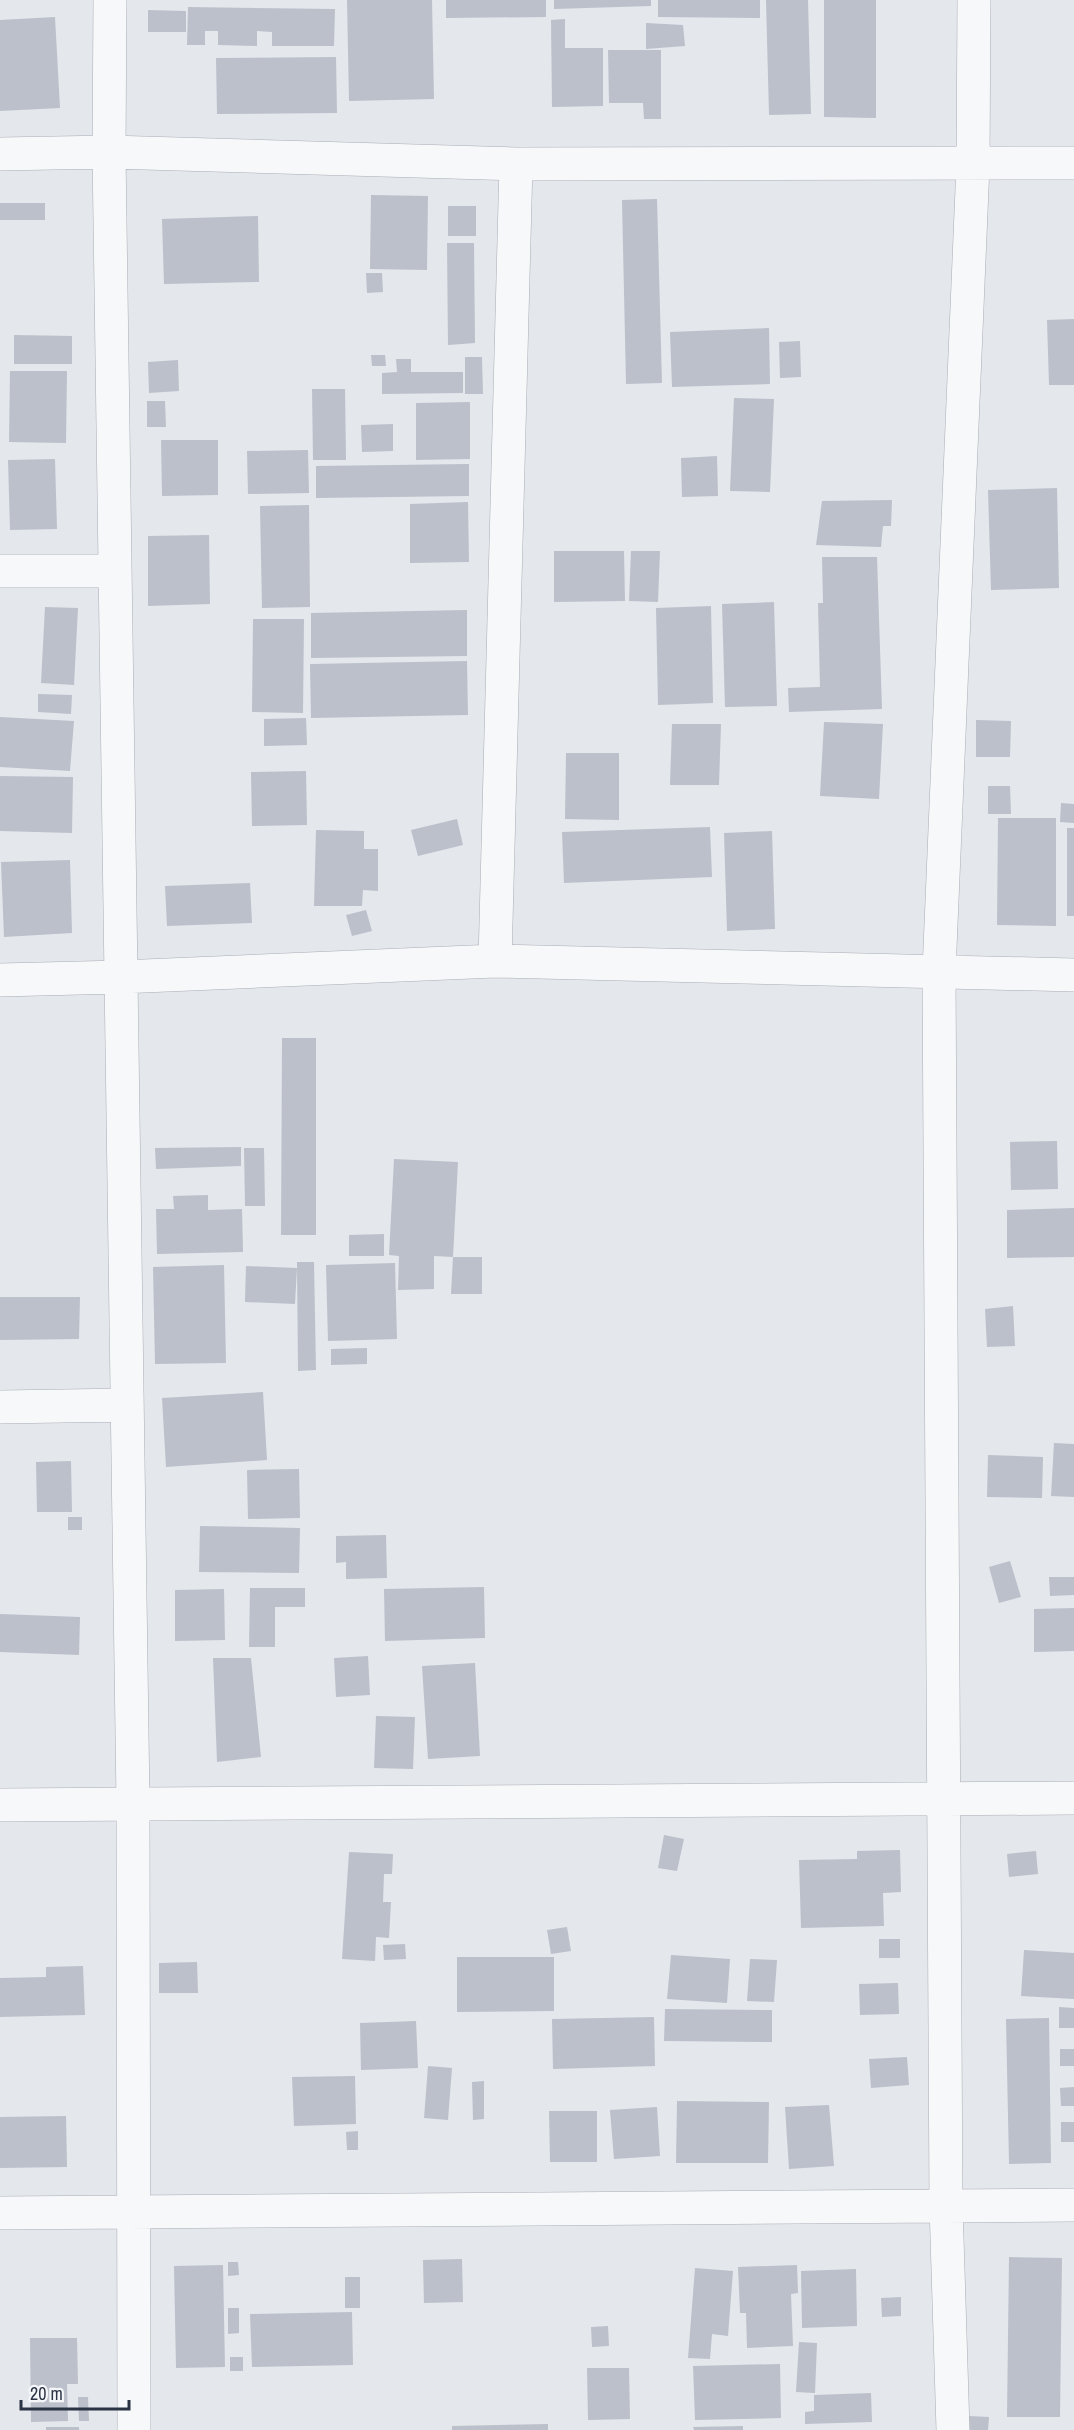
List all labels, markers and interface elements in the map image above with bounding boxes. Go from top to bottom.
scale bar [21,2373,129,2411]
text: 20 m [30,2381,63,2406]

